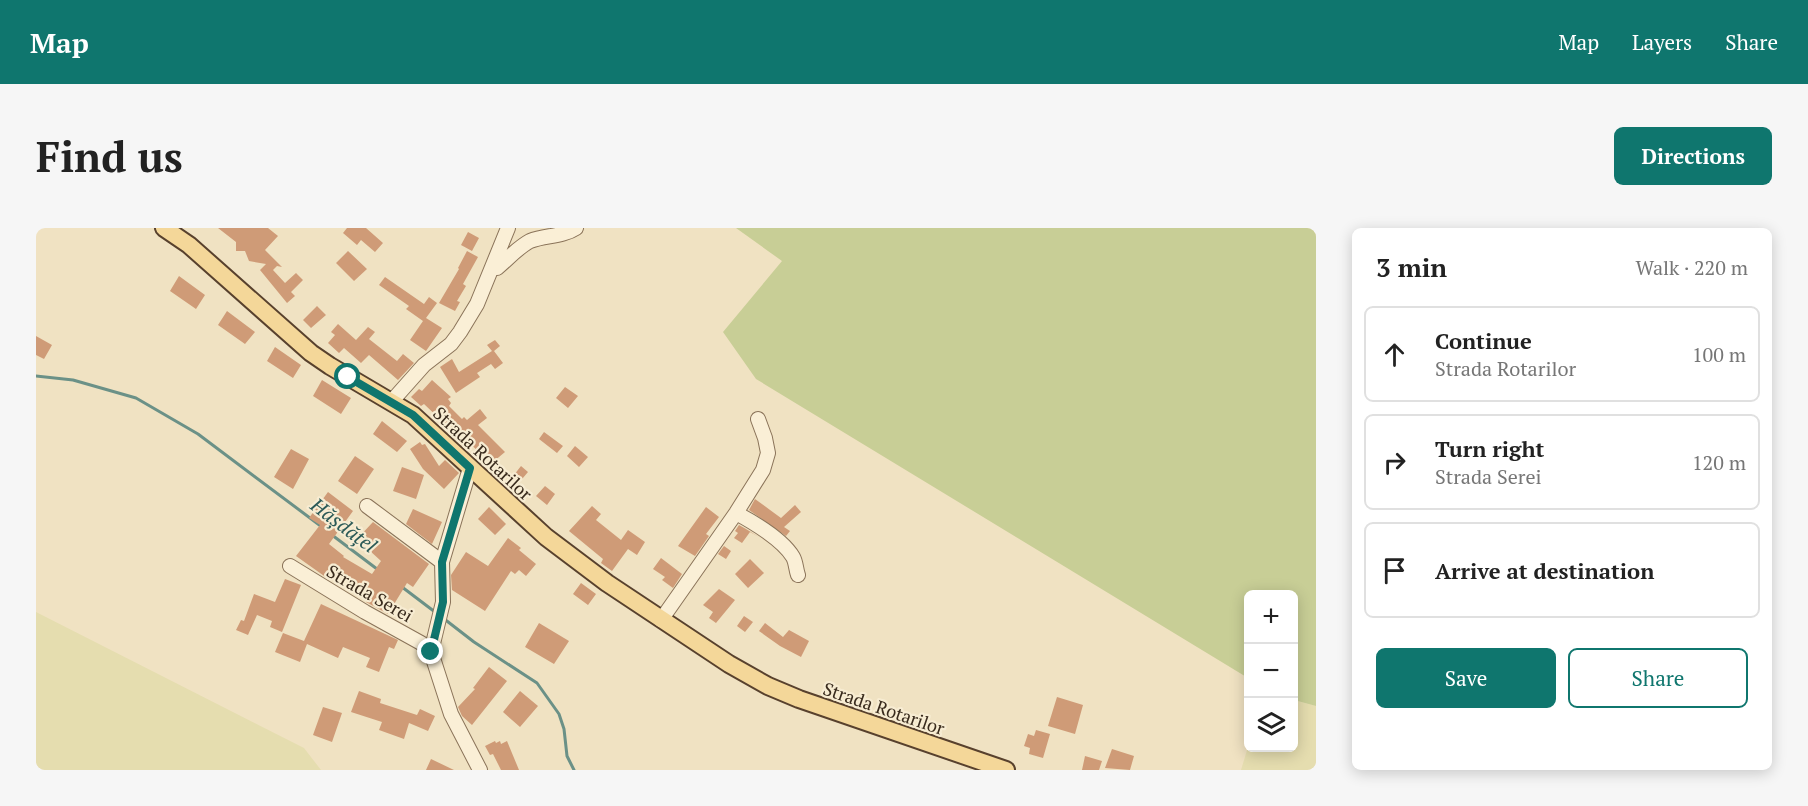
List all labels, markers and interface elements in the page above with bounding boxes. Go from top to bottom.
text: Map [30,24,89,61]
text: Map [1558,28,1599,56]
text: Layers [1632,28,1692,56]
text: Share [1725,28,1778,56]
button: Directions [1614,127,1772,185]
text: Find us [36,128,183,184]
text: 3 min [1376,250,1447,284]
text: Walk · 220 m [1636,254,1748,281]
text: Continue [1435,326,1532,355]
icon: ahead [1378,338,1411,371]
text: 100 m [1692,341,1746,368]
text: Strada Rotarilor [1435,355,1576,382]
route start [334,363,360,389]
street label: Strada Rotarilor [428,401,538,505]
text: Turn right [1435,434,1544,463]
icon: right [1378,446,1411,479]
text: 120 m [1692,449,1746,476]
text: Strada Serei [1435,463,1542,490]
water label: Hășdățel [305,491,383,559]
icon: arrive [1378,554,1411,587]
text: Arrive at destination [1435,556,1654,585]
street label: Strada Serei [322,559,418,627]
map controls [1244,590,1298,752]
button: + [1244,590,1298,644]
route end [417,638,443,664]
button: − [1244,644,1298,698]
button: Save [1376,648,1556,708]
button: Share [1568,648,1748,708]
street label: Strada Rotarilor [820,676,948,740]
button: layers [1244,698,1298,752]

